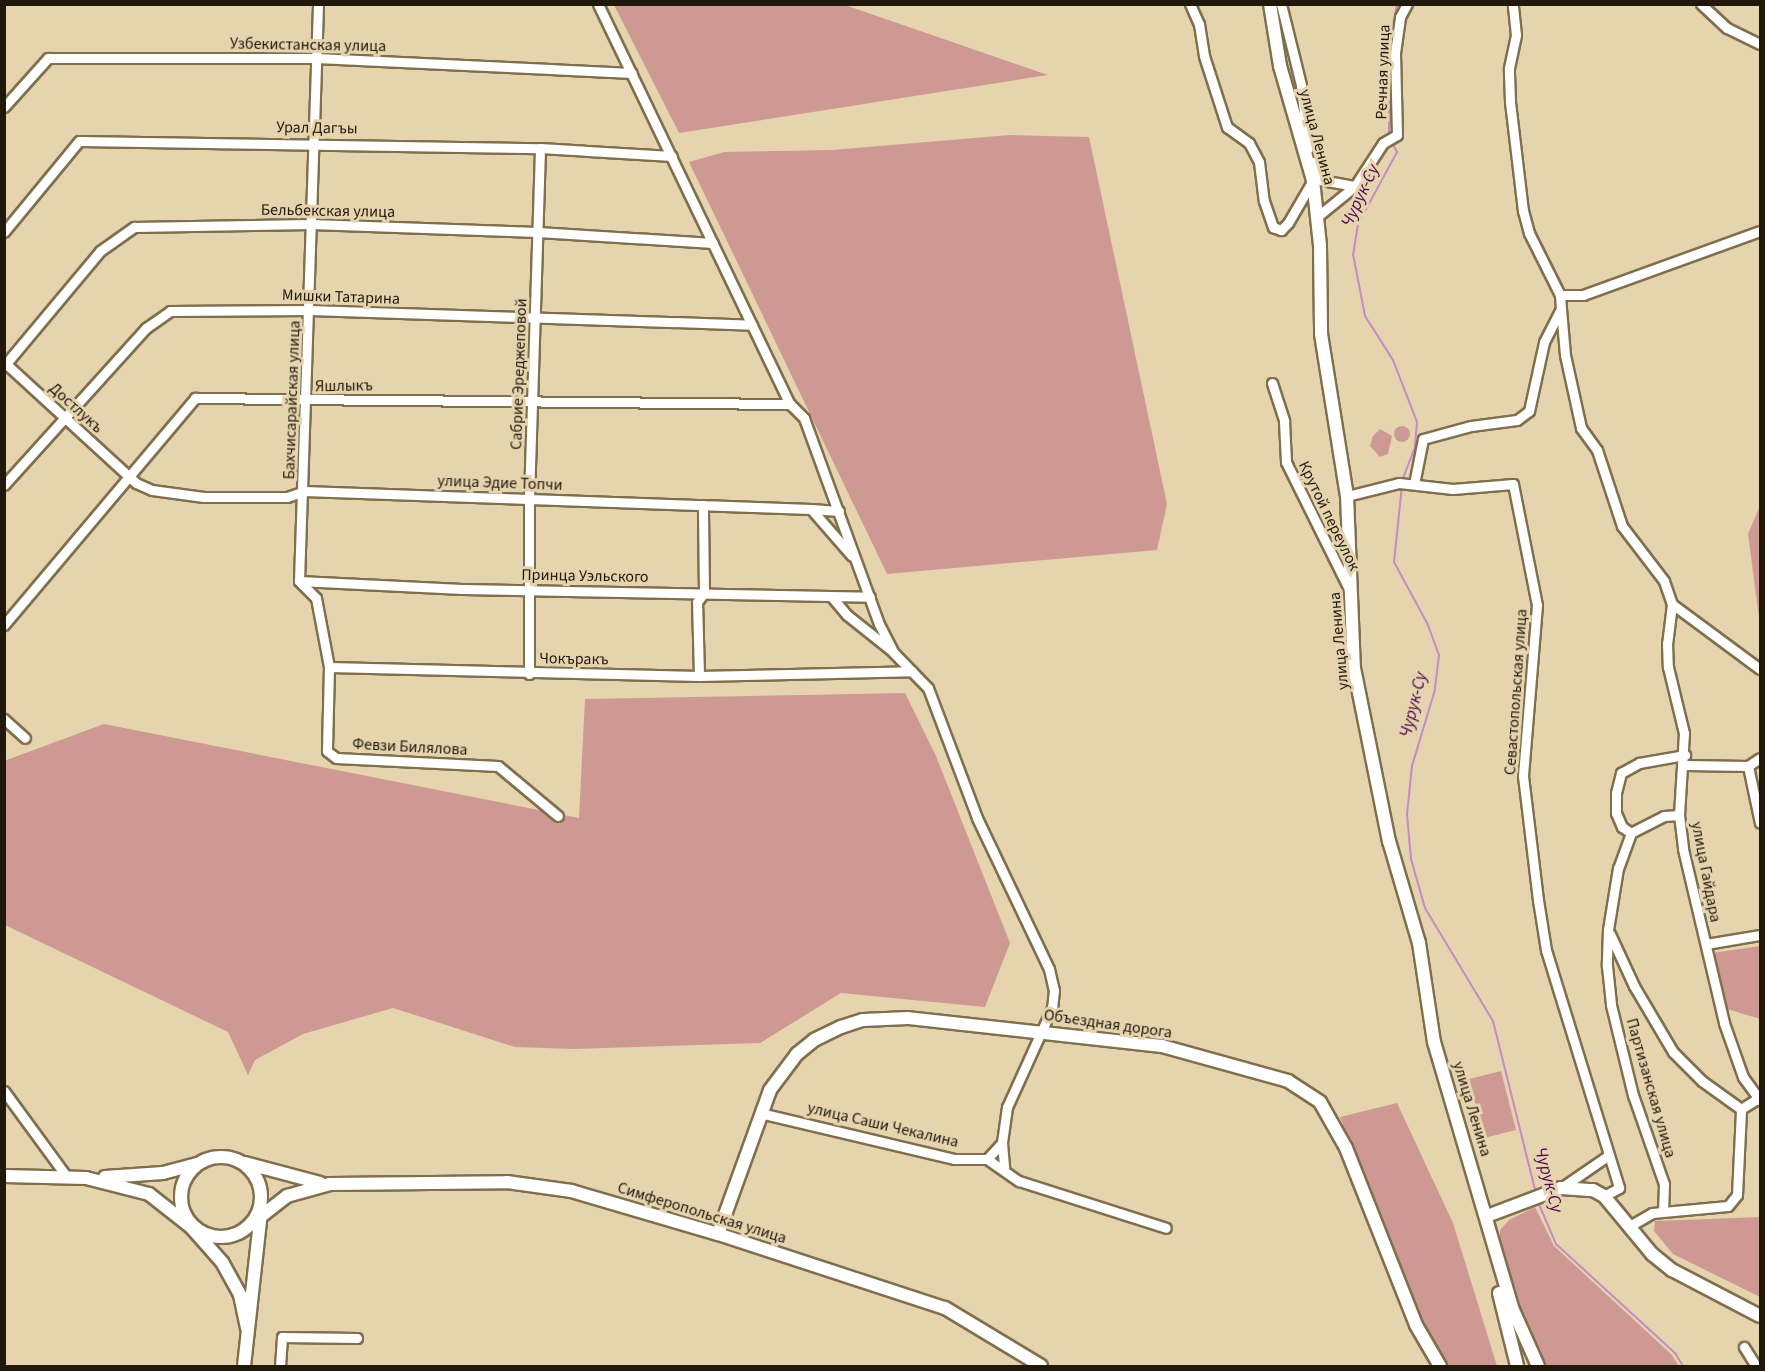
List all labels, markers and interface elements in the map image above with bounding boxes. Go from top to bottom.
street label: Речная улица [1372,24,1394,120]
street label: Узбекистанская улица [230,34,386,56]
street label: улица Ленина [1295,87,1339,187]
street label: Урал Дагъы [276,118,358,138]
water label: Чурук-Су [1337,161,1385,231]
street label: Бельбекская улица [261,200,395,222]
street label: Мишки Татарина [282,285,400,309]
street label: Сабрие Эреджеповой [507,298,531,450]
street label: Бахчисарайская улица [280,320,304,480]
street label: Яшлыкъ [315,376,373,396]
street label: Достлукъ [45,379,107,437]
street label: Крутой переулок [1294,458,1364,574]
street label: улица Эдие Топчи [437,471,563,495]
street label: Принца Уэльского [521,565,649,587]
street label: улица Ленина [1325,591,1353,691]
street label: Севастопольская улица [1501,608,1531,776]
street label: Чокъракъ [539,649,609,669]
water label: Чурук-Су [1395,670,1433,740]
street label: Февзи Билялова [352,734,468,760]
street label: улица Гайдара [1687,820,1725,924]
street label: Объездная дорога [1043,1005,1173,1043]
street label: Партизанская улица [1622,1016,1680,1160]
street label: улица Ленина [1448,1059,1496,1159]
street label: улица Саши Чекалина [806,1098,960,1152]
water label: Чурук-Су [1529,1145,1567,1215]
street label: Симферопольская улица [615,1178,789,1248]

